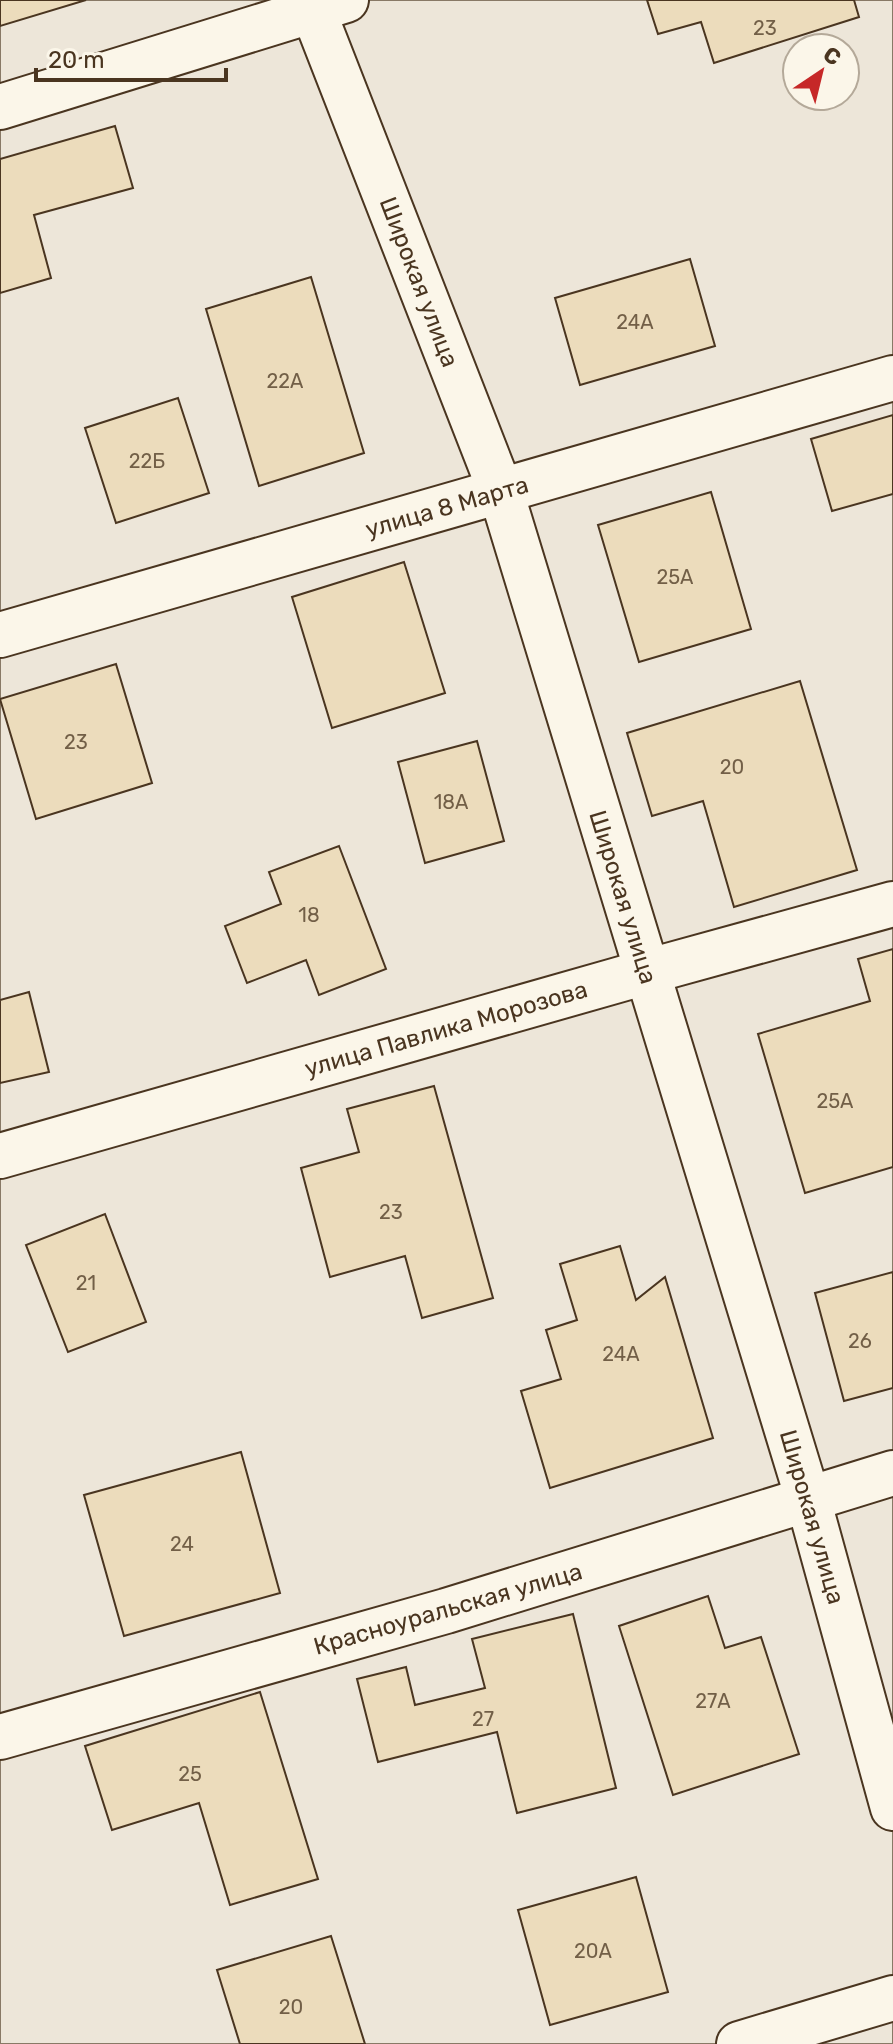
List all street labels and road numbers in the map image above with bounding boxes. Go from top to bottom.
street label: Широкая улица [374,193,464,371]
street label: улица 8 Марта [362,470,532,544]
street label: Широкая улица [583,807,663,987]
street label: улица Павлика Морозова [301,975,591,1083]
street label: Широкая улица [774,1427,850,1607]
street label: Красноуральская улица [310,1557,586,1661]

